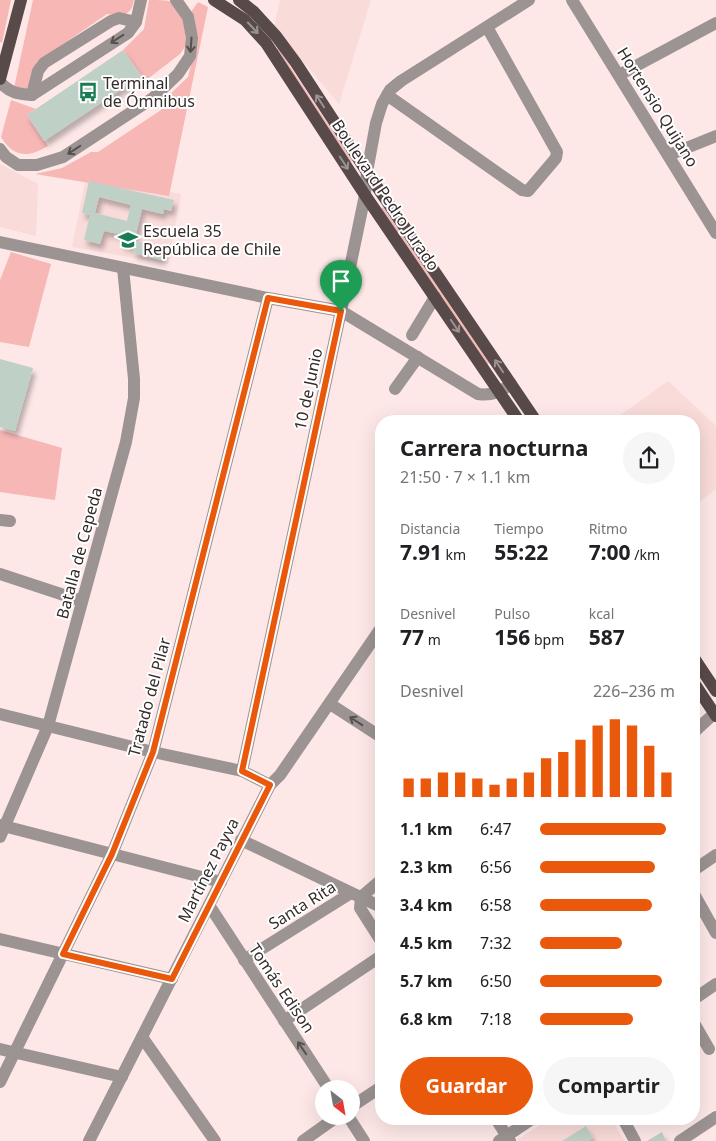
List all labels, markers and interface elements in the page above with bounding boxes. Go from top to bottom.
one-way arrow [247,22,259,35]
one-way arrow [111,35,125,45]
one-way arrow [186,36,195,52]
street label: Hortensio Quijano [612,43,704,171]
place label: Terminal de Ómnibus [103,72,195,112]
bus stop icon: Terminal de Ómnibus [77,81,99,103]
one-way arrow [315,94,325,108]
street label: Boulevard Pedro Jurado [327,115,445,275]
one-way arrow [67,145,81,155]
one-way arrow [339,156,349,170]
place label: Escuela 35 República de Chile [143,220,281,260]
school or university icon: Escuela 35 República de Chile [117,229,139,251]
pin [320,260,362,311]
icon: arrive [327,267,355,295]
one-way arrow [450,319,460,333]
street label: 10 de Junio [289,346,327,432]
one-way arrow [494,359,504,373]
text: Carrera nocturna [400,432,589,462]
button: share [623,432,675,484]
text: 21:50 · 7 × 1.1 km [400,466,530,488]
street label: Batalla de Cepeda [51,485,107,621]
text: Distancia [400,519,460,538]
text: Tiempo [494,519,544,538]
text: Ritmo [589,519,628,538]
text: 7.91 [400,538,442,566]
text: 55:22 [494,538,548,566]
text: 7:00 [589,538,631,566]
text: km [442,545,466,564]
text: /km [631,545,660,564]
text: Desnivel [400,604,456,623]
text: Pulso [494,604,530,623]
text: kcal [589,604,614,623]
text: 77 [400,623,424,651]
text: 156 [494,623,530,651]
text: 587 [589,623,625,651]
text: m [424,630,441,649]
text: bpm [530,630,564,649]
street label: Tratado del Pilar [123,635,176,759]
text: Desnivel [400,680,464,702]
text: 226–236 m [593,680,675,702]
one-way arrow [349,715,363,725]
street label: Martínez Payva [172,814,244,926]
text: 1.1 km [400,818,452,840]
text: 6:47 [480,818,512,840]
text: 2.3 km [400,856,452,878]
text: 6:56 [480,856,512,878]
street label: Santa Rita [264,876,340,934]
text: 3.4 km [400,894,452,916]
text: 6:58 [480,894,512,916]
text: 4.5 km [400,932,452,954]
text: 7:32 [480,932,512,954]
street label: Tomás Edison [244,939,320,1037]
text: 5.7 km [400,970,452,992]
text: 6:50 [480,970,512,992]
text: 6.8 km [400,1008,452,1030]
text: 7:18 [480,1008,512,1030]
one-way arrow [297,1041,307,1055]
button: Guardar [400,1057,533,1115]
button: Compartir [543,1057,675,1115]
north arrow [315,1080,360,1125]
map controls [315,1080,360,1125]

